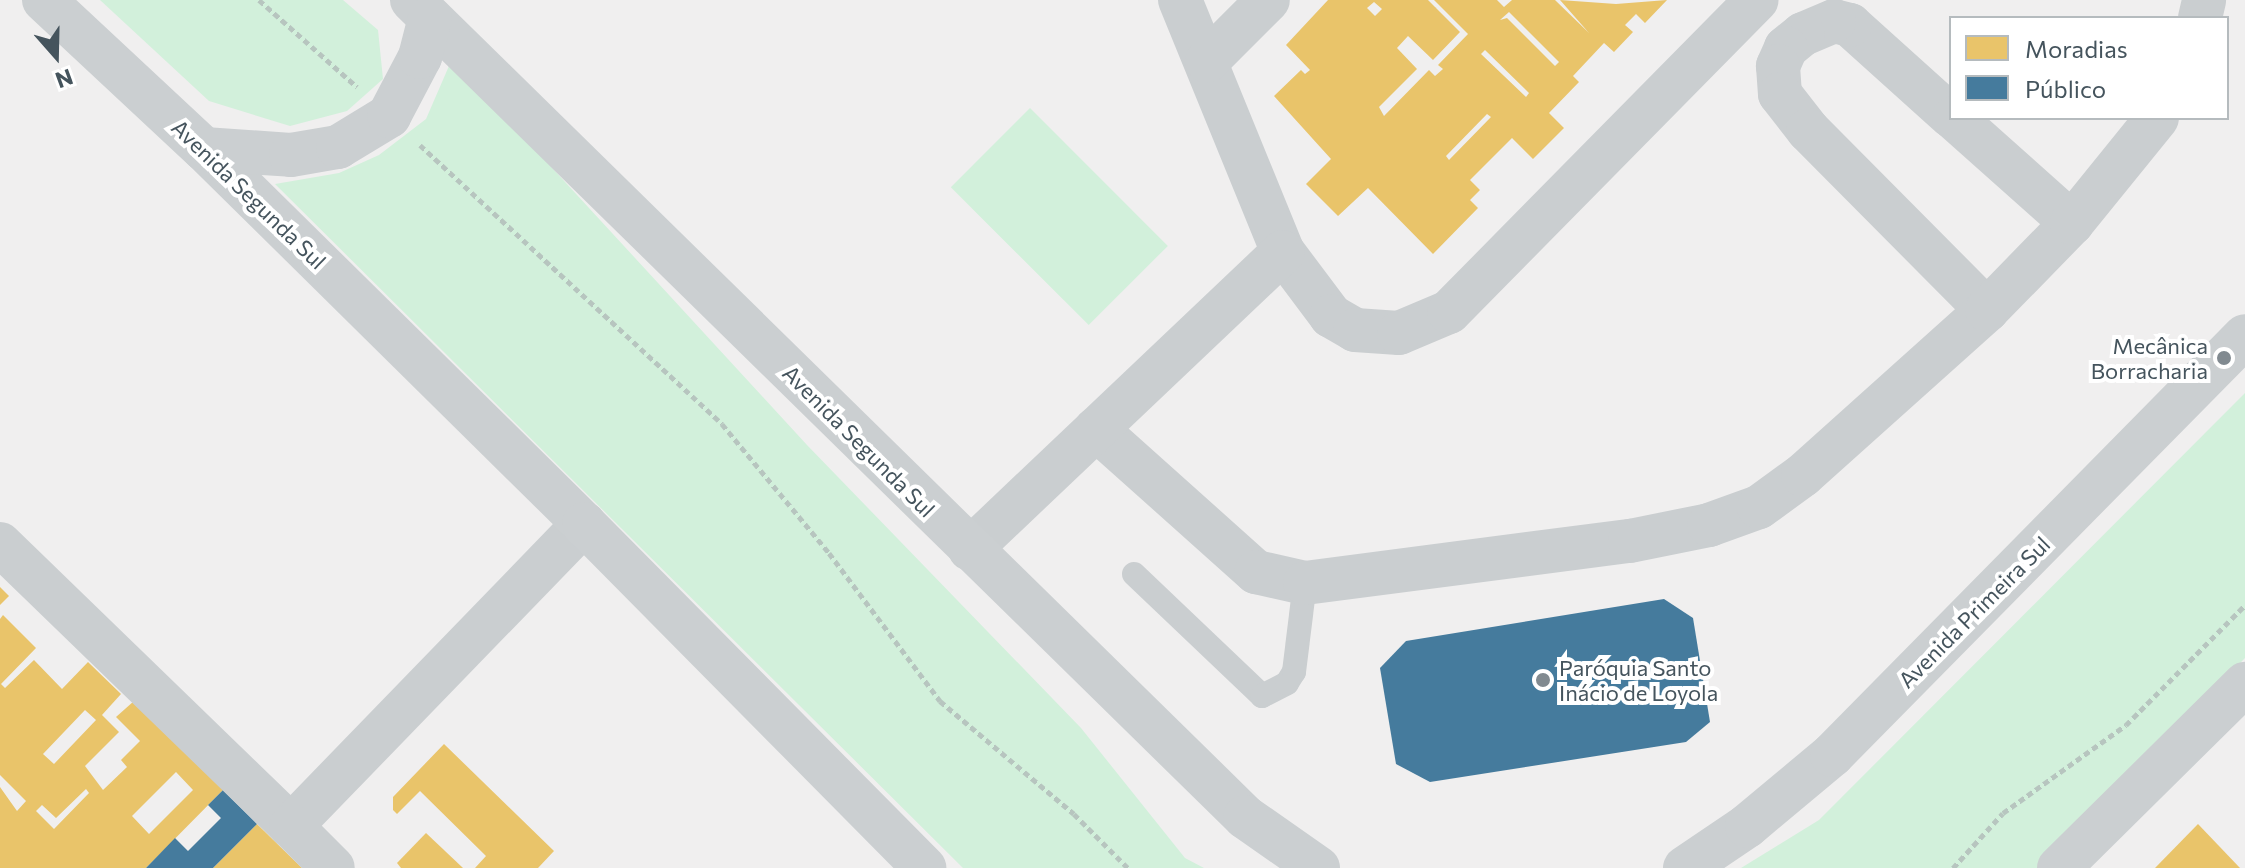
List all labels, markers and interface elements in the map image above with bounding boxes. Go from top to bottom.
north arrow [16,16,96,96]
legend [1949,16,2229,120]
text: Moradias [2025,34,2128,63]
text: N [52,64,77,95]
text: Público [2025,74,2106,103]
street label: Avenida Segunda Sul [166,114,332,274]
place label: Mecânica Borracharia [2091,332,2208,384]
marker: Mecânica Borracharia [2215,349,2233,367]
street label: Avenida Segunda Sul [778,360,940,522]
street label: Avenida Primeira Sul [1893,531,2055,693]
place label: Paróquia Santo Inácio de Loyola [1559,654,1718,706]
marker: Paróquia Santo Inácio de Loyola [1534,671,1552,689]

